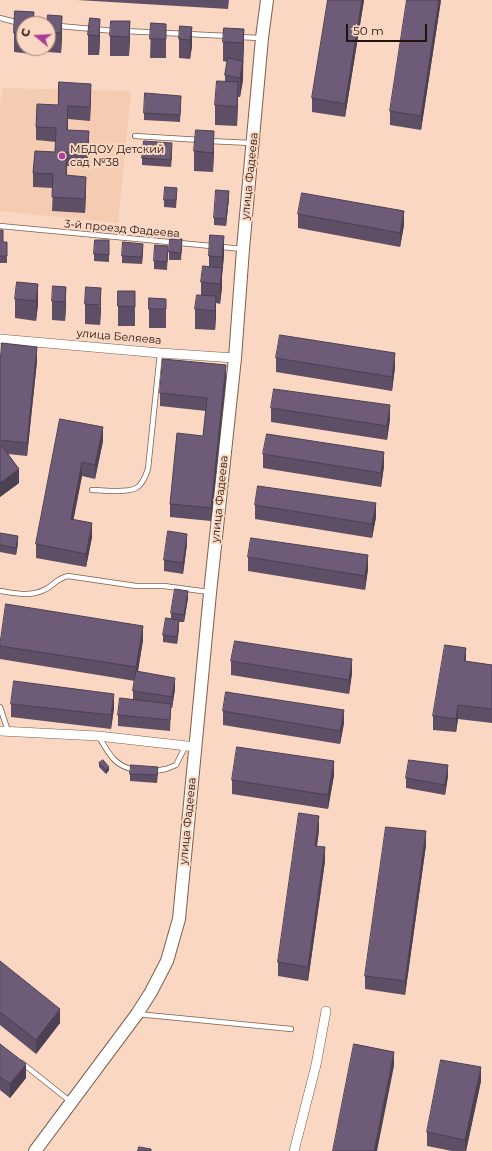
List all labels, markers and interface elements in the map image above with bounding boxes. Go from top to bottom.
north arrow [16,16,56,56]
scale bar [348,16,429,42]
text: 50 m [353,23,384,38]
text: С [18,27,33,39]
street label: улица Фадеева [239,132,261,220]
place label: МБДОУ Детский сад №38 [70,143,164,169]
marker: МБДОУ Детский сад №38 [57,151,67,161]
street label: 3-й проезд Фадеева [64,217,180,241]
street label: улица Беляева [76,327,162,347]
street label: улица Фадеева [209,455,231,543]
street label: улица Фадеева [177,777,199,865]

